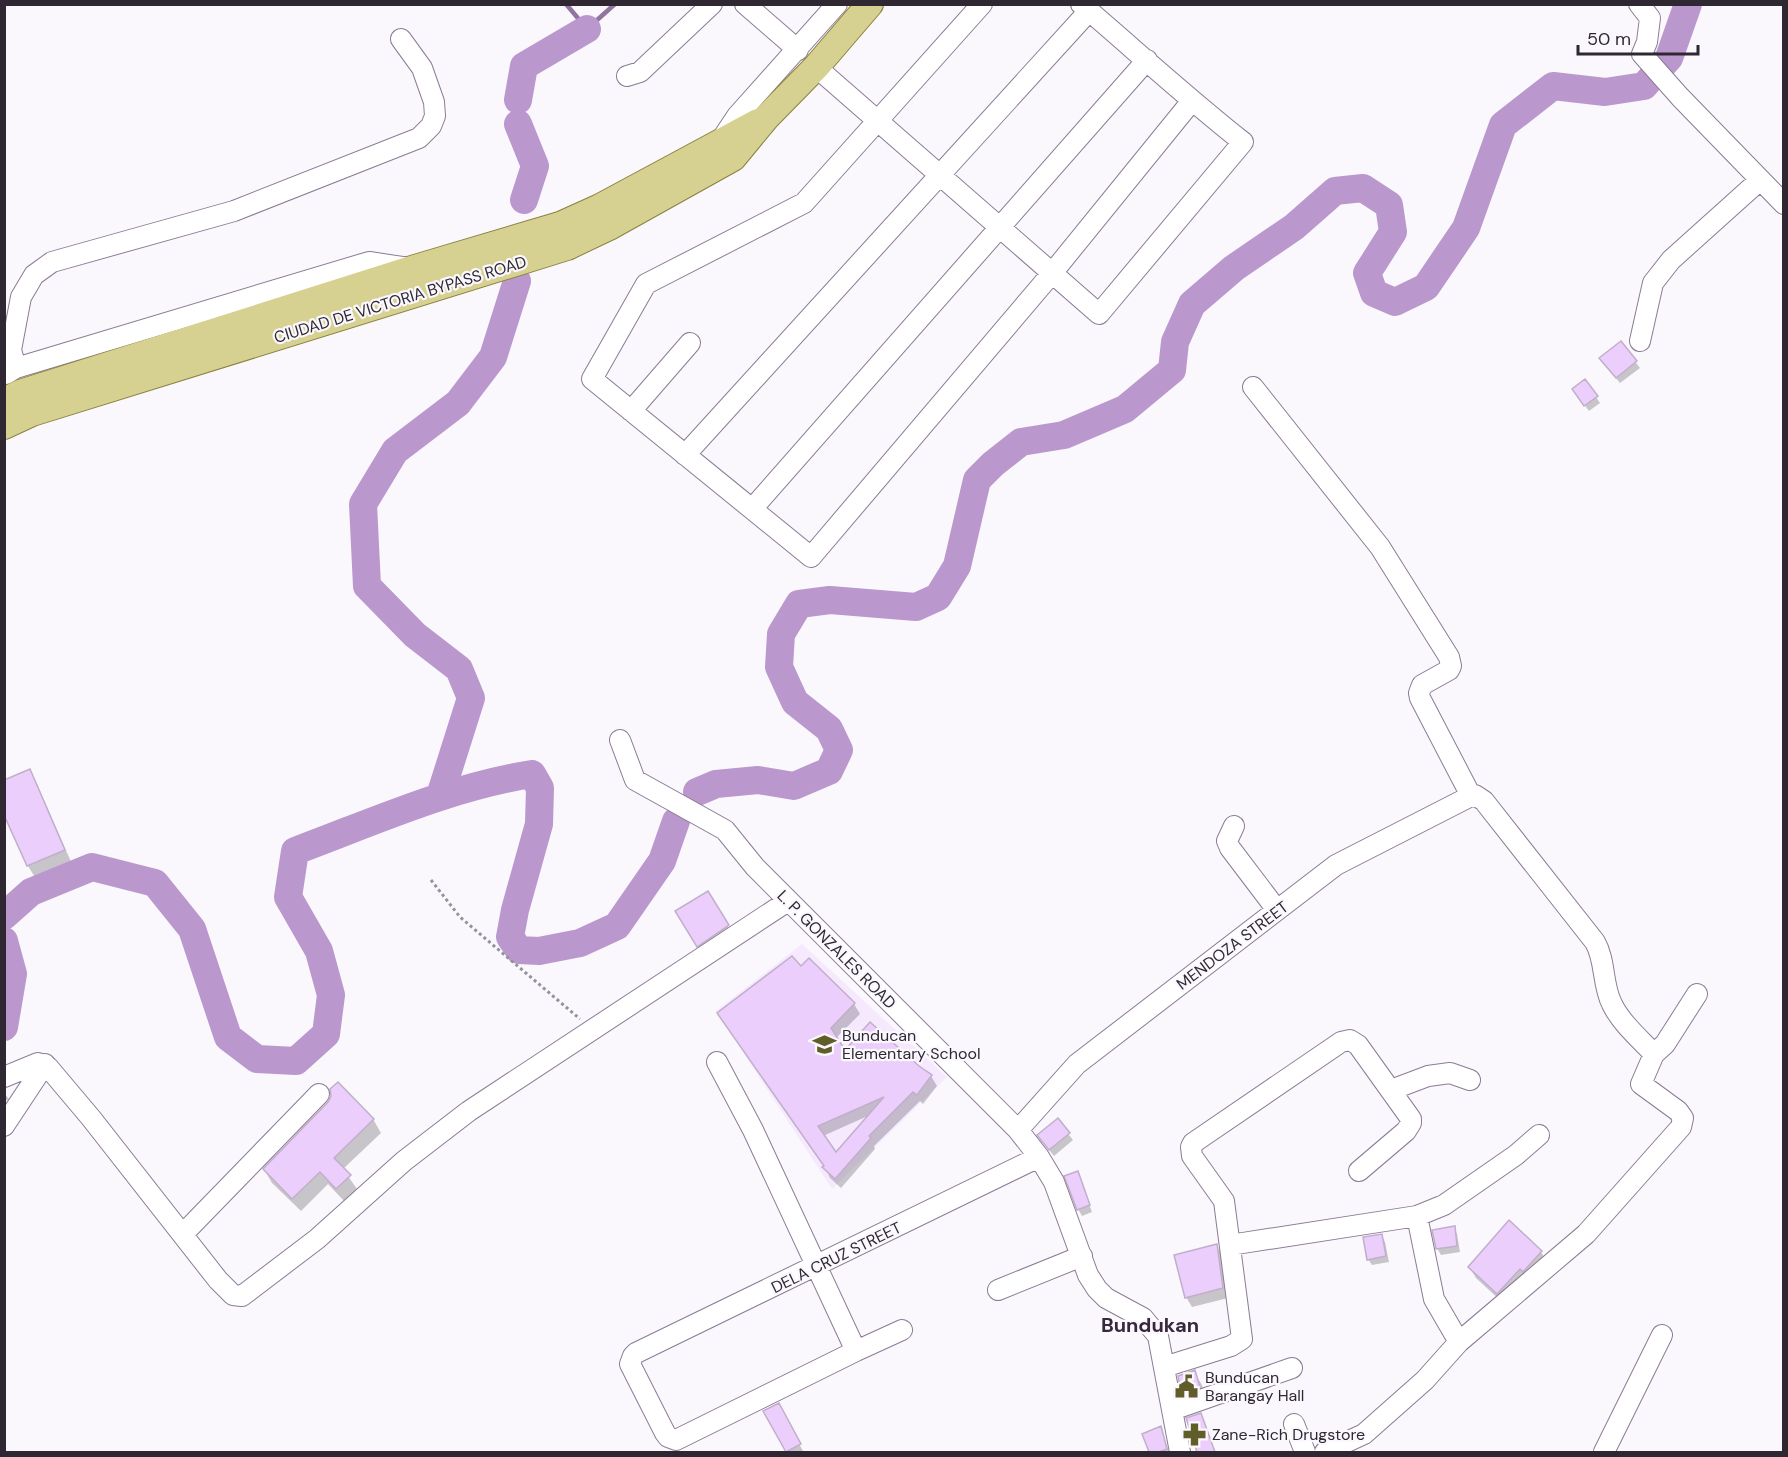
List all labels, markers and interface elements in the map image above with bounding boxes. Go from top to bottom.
scale bar [1578,18,1698,56]
text: 50 m [1587,27,1631,51]
street label: CIUDAD DE VICTORIA BYPASS ROAD [271,251,529,348]
street label: L. P. GONZALES ROAD [773,885,901,1013]
street label: MENDOZA STREET [1172,896,1293,994]
place label: Bunducan Elementary School [842,1025,980,1064]
school or university icon: Bunducan Elementary School [811,1031,837,1057]
street label: DELA CRUZ STREET [768,1217,905,1298]
district label: Bundukan [1101,1312,1199,1338]
place label: Bunducan Barangay Hall [1205,1367,1304,1406]
public building icon: Bunducan Barangay Hall [1174,1373,1200,1399]
pharmacy icon: Zane-Rich Drugstore [1181,1421,1207,1447]
place label: Zane-Rich Drugstore [1212,1424,1365,1445]

